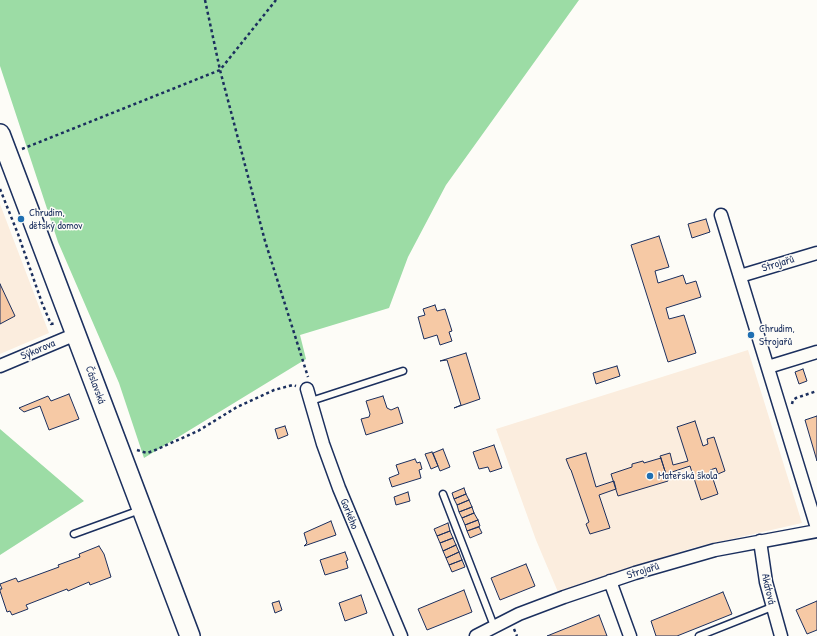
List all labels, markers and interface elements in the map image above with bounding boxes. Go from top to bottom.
place label: Chrudim, dětský domov [29,206,82,232]
marker: Chrudim, dětský domov [16,214,26,224]
street label: Strojařů [760,253,796,275]
place label: Chrudim, Strojařů [759,322,795,348]
marker: Chrudim, Strojařů [746,330,756,340]
street label: Sýkorova [19,337,57,363]
street label: Čáslavská [82,364,108,406]
place label: Mateřská škola [658,469,717,483]
marker: Mateřská škola [645,471,655,481]
street label: Gorkého [337,497,361,531]
street label: Strojařů [625,560,661,582]
street label: Akátová [758,572,778,606]

